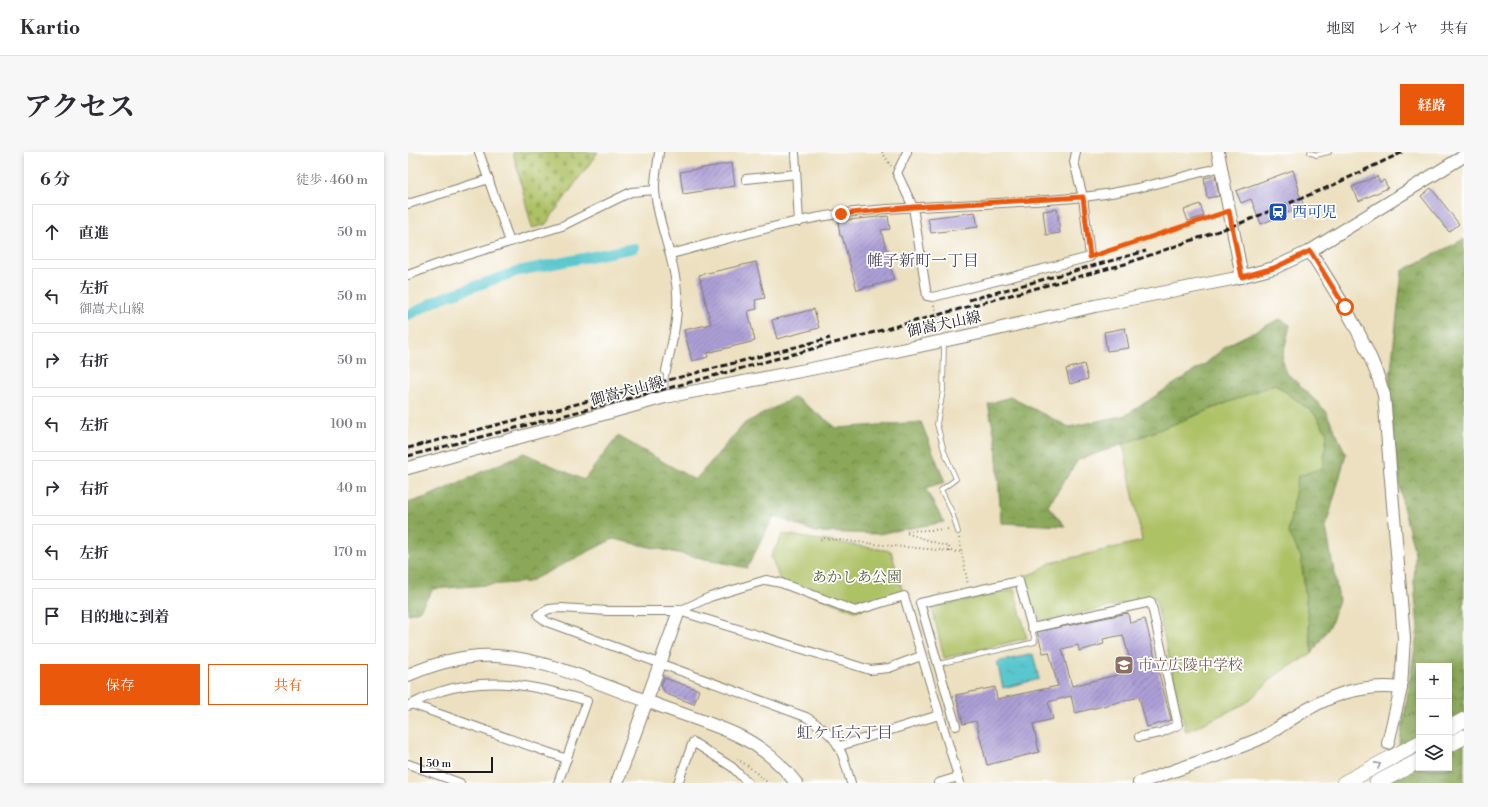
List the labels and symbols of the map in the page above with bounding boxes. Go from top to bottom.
station icon: 西可児 [1267,201,1289,223]
place label: 西可児 [1292,203,1337,222]
route end [832,205,850,223]
district label: 帷子新町一丁目 [867,251,979,271]
route start [1336,298,1354,316]
street label: 御嵩犬山線 [905,307,983,342]
street label: 御嵩犬山線 [588,373,666,410]
park label: あかしあ公園 [812,568,902,587]
school or university icon: 市立広陵中学校 [1113,654,1135,676]
place label: 市立広陵中学校 [1138,656,1243,675]
district label: 虹ケ丘六丁目 [797,723,893,743]
scale bar [420,755,493,774]
one-way arrow [1374,762,1381,770]

